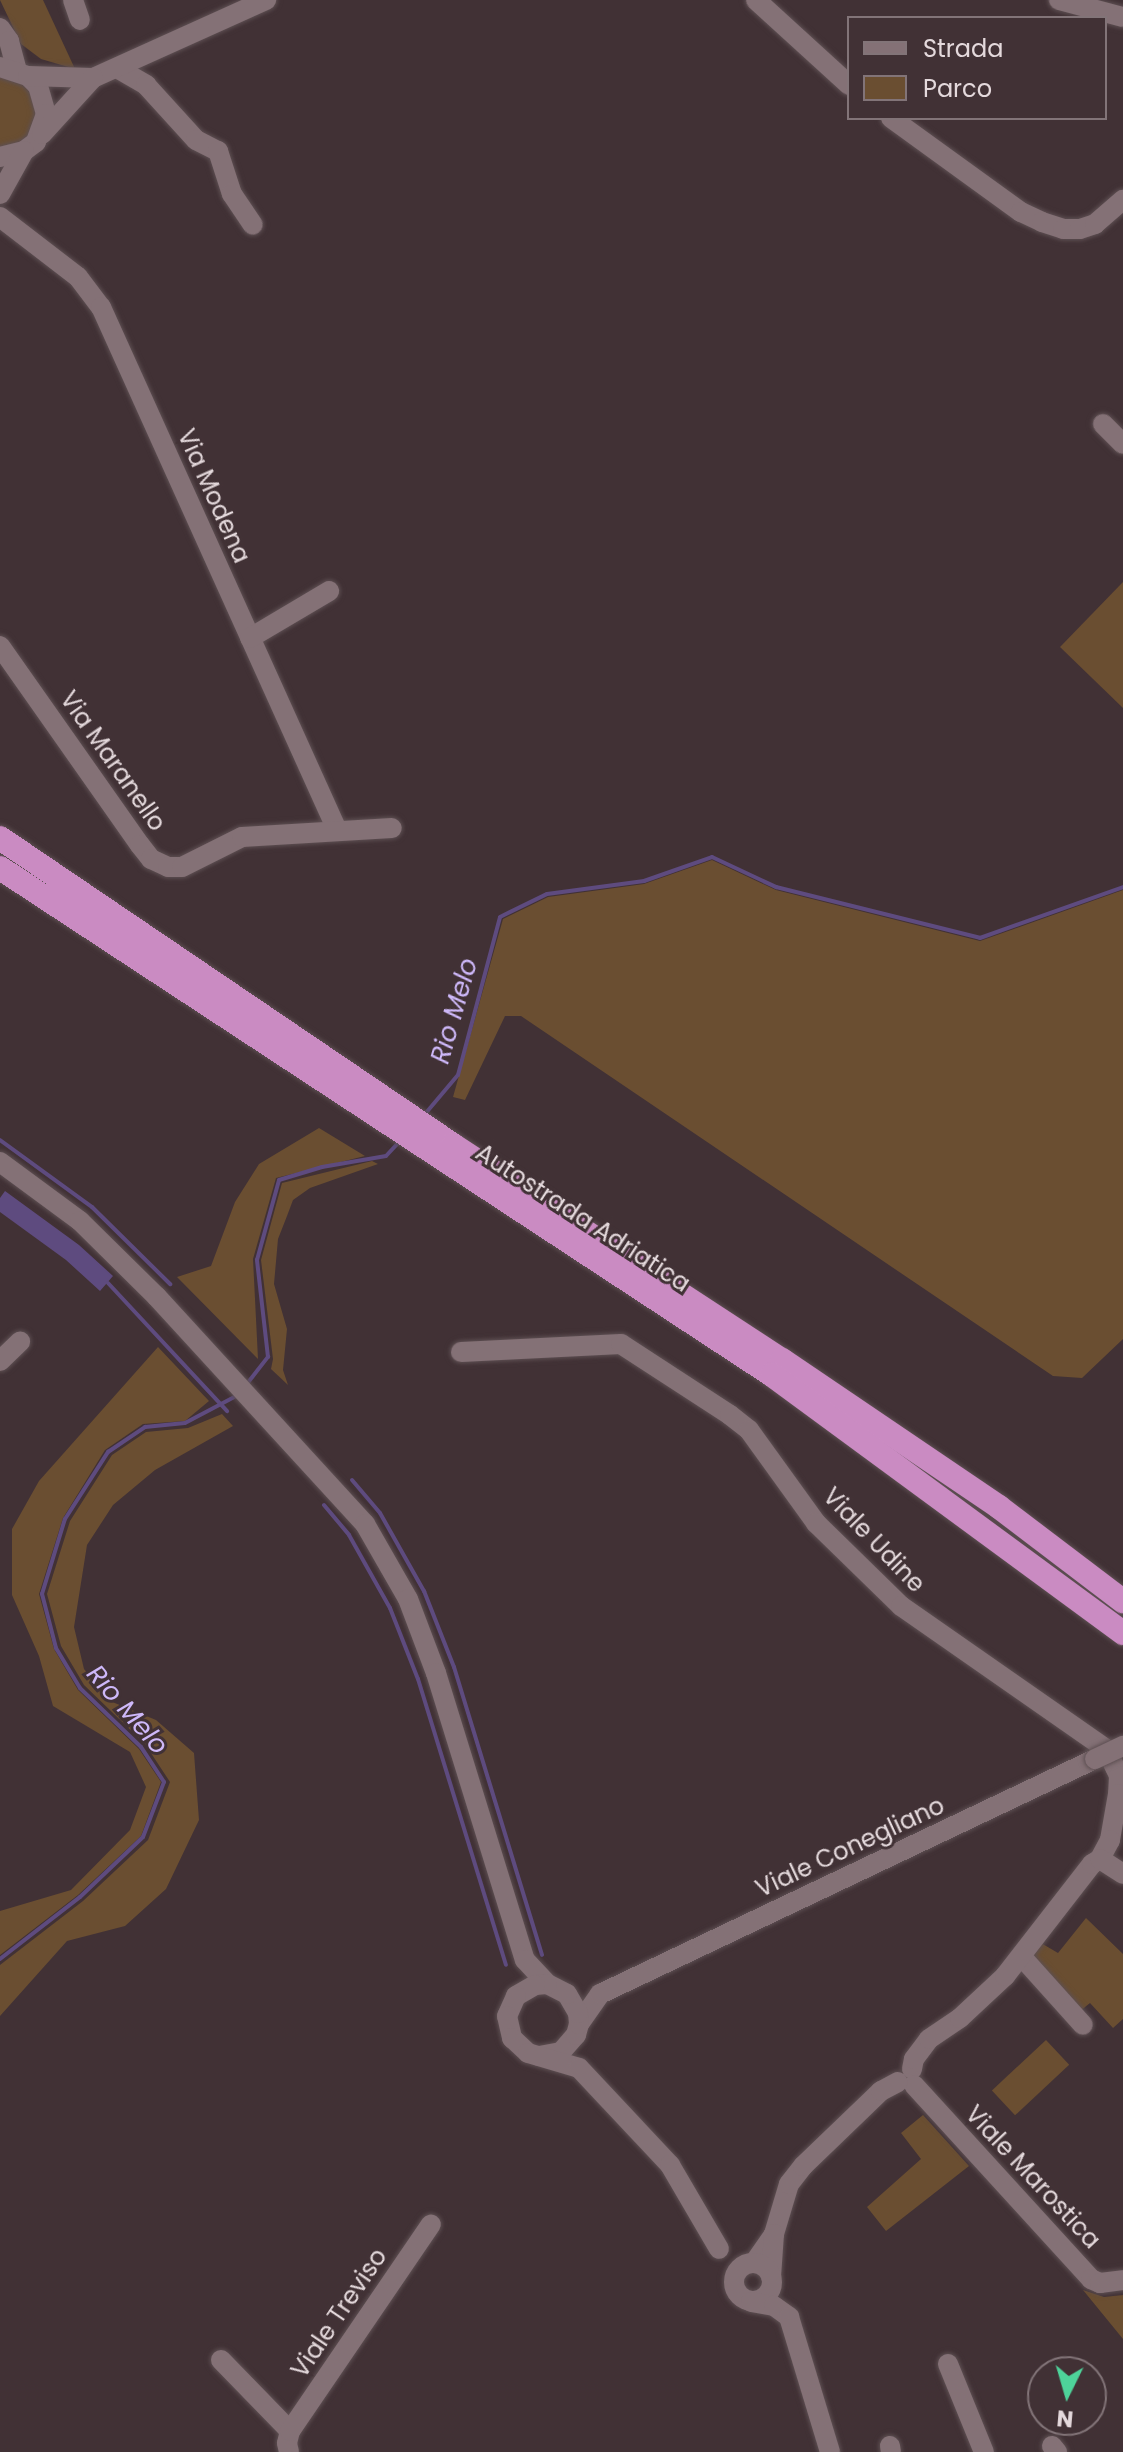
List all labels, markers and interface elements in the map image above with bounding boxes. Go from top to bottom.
legend [847,16,1107,120]
text: Strada [923,32,1003,65]
text: Parco [923,72,992,105]
street label: Via Modena [172,425,256,567]
street label: Via Maranello [54,685,172,837]
water label: Rio Melo [425,955,485,1067]
street label: Autostrada Adriatica [470,1138,696,1298]
street label: Viale Udine [817,1482,931,1598]
water label: Rio Melo [80,1659,174,1761]
street label: Viale Conegliano [751,1791,949,1903]
street label: Viale Marostica [959,2100,1107,2254]
street label: Viale Treviso [285,2243,393,2383]
north arrow [1027,2356,1107,2436]
text: N [1055,2402,1075,2435]

